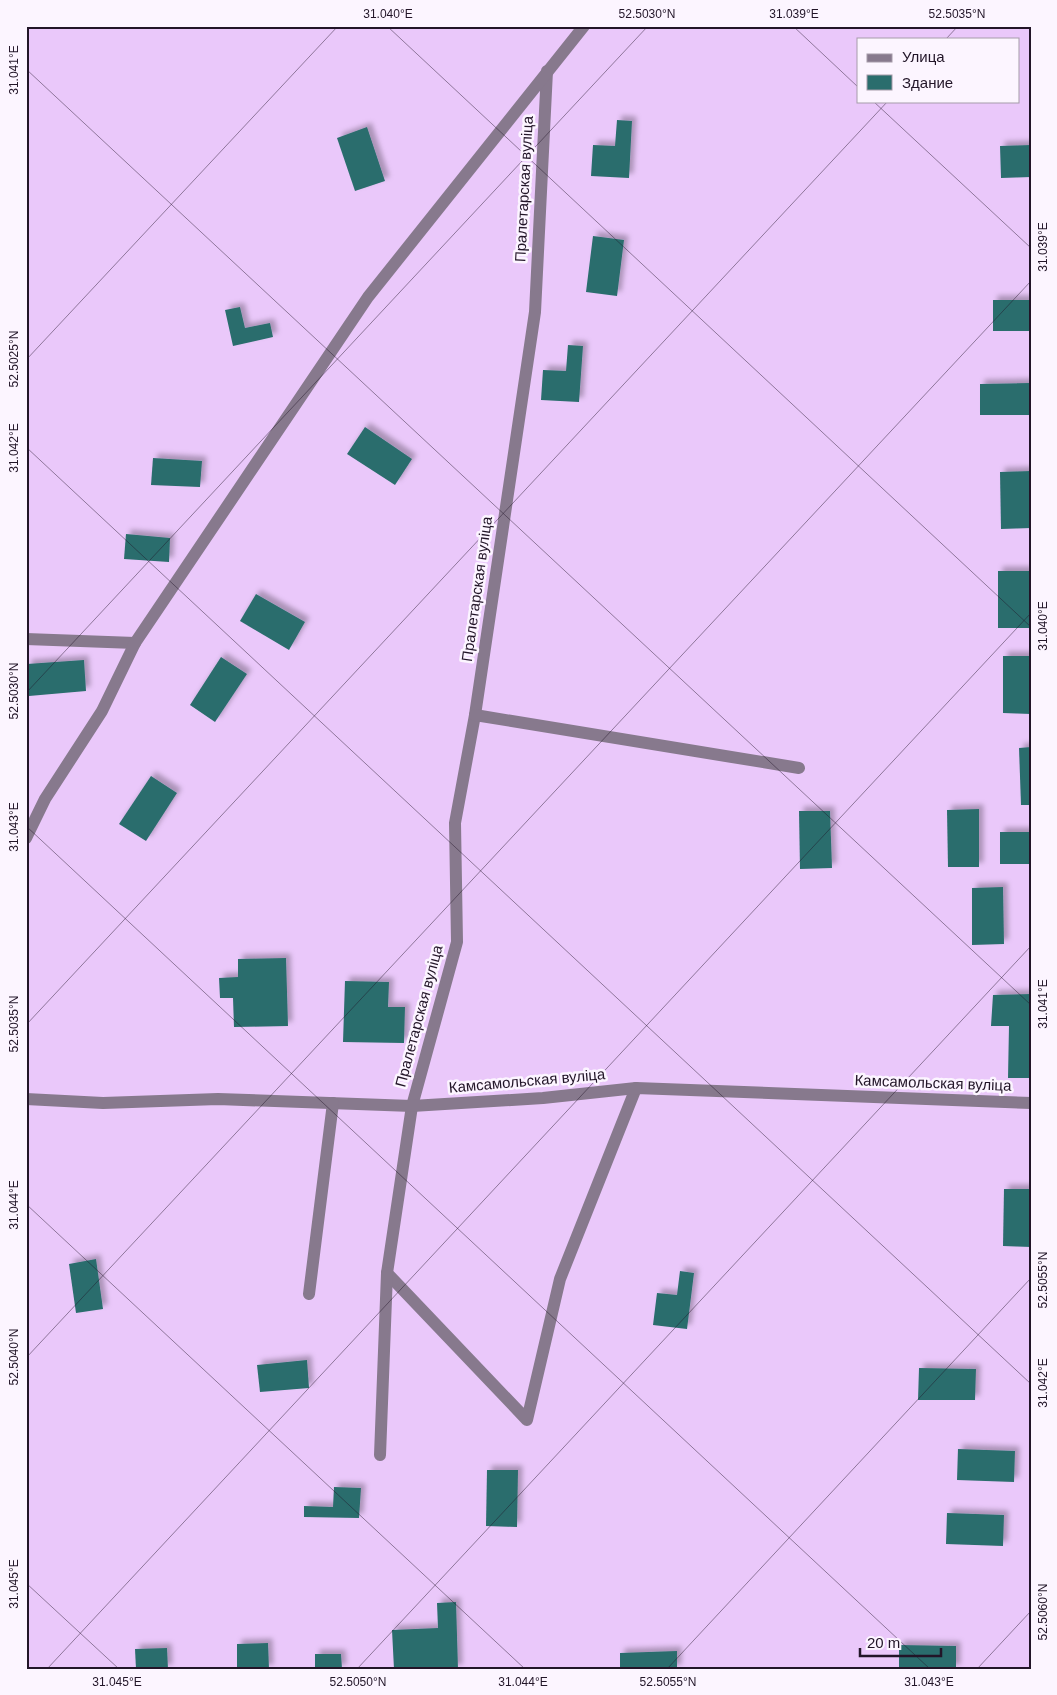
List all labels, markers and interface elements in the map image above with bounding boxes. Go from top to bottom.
text: 31.040°E [363,7,413,21]
text: 52.5030°N [619,7,675,21]
text: 31.039°E [769,7,819,21]
text: 52.5035°N [929,7,985,21]
legend [857,38,1020,102]
text: 31.041°E [7,45,21,95]
text: Улица [902,48,945,65]
text: Здание [902,74,953,91]
street label: Пралетарская вуліца [511,115,536,262]
text: 31.039°E [1036,222,1050,272]
text: 52.5025°N [7,331,21,387]
text: 31.042°E [7,423,21,473]
street label: Пралетарская вуліца [458,515,495,663]
text: 31.040°E [1036,601,1050,651]
text: 52.5030°N [7,663,21,719]
text: 31.043°E [7,802,21,852]
street label: Пралетарская вуліца [391,942,446,1089]
text: 31.041°E [1036,979,1050,1029]
text: 52.5035°N [7,996,21,1052]
street label: Камсамольская вуліца [448,1065,607,1096]
street label: Камсамольская вуліца [854,1071,1012,1094]
text: 31.044°E [7,1180,21,1230]
text: 52.5055°N [1036,1252,1050,1308]
text: 52.5040°N [7,1329,21,1385]
text: 31.042°E [1036,1358,1050,1408]
text: 31.045°E [7,1559,21,1609]
text: 52.5060°N [1036,1584,1050,1640]
scale bar [860,1625,941,1657]
text: 20 m [867,1634,900,1651]
text: 31.045°E [92,1675,142,1689]
text: 52.5050°N [330,1675,386,1689]
text: 31.044°E [498,1675,548,1689]
text: 52.5055°N [640,1675,696,1689]
text: 31.043°E [904,1675,954,1689]

